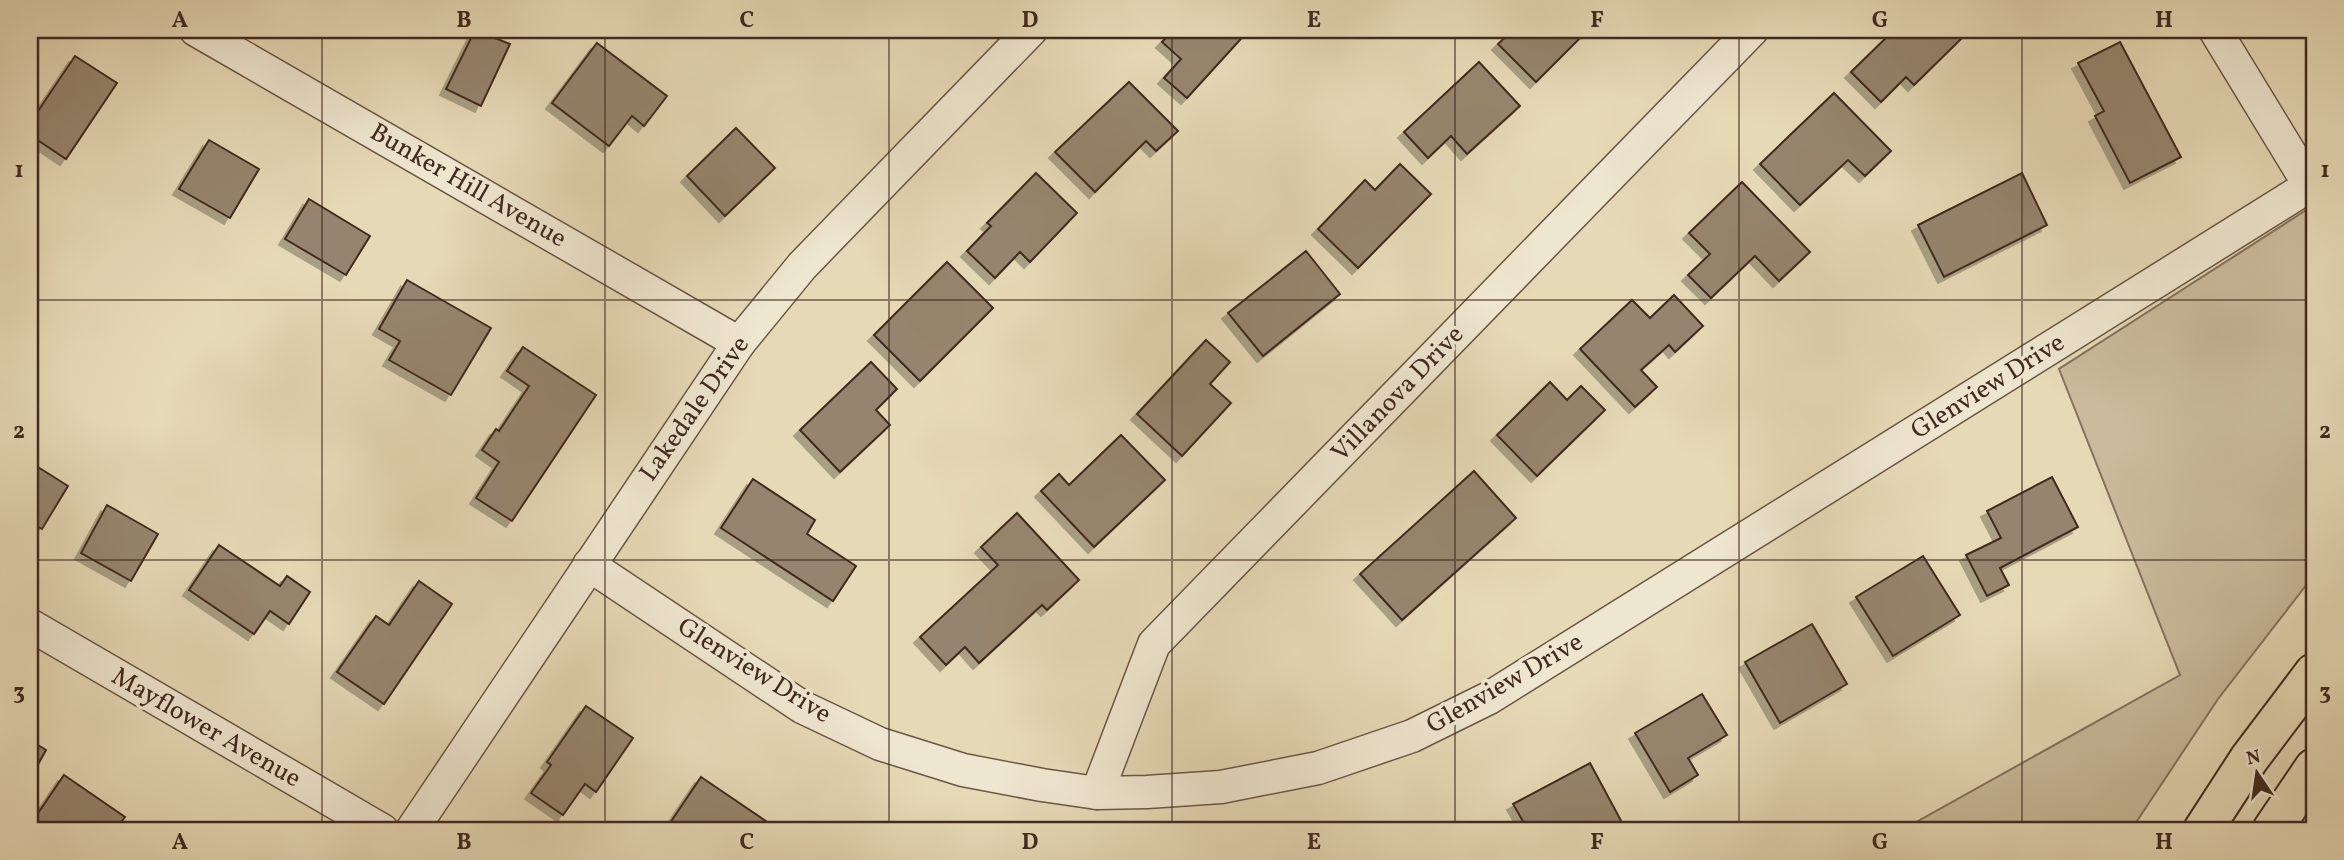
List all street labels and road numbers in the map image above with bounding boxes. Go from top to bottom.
street label: Bunker Hill Avenue [363,115,573,257]
street label: Villanova Drive [1323,318,1473,470]
street label: Glenview Drive [1904,325,2072,449]
street label: Lakedale Drive [631,329,759,489]
street label: Glenview Drive [670,609,838,733]
street label: Glenview Drive [1420,625,1590,743]
street label: Mayflower Avenue [105,659,307,797]

